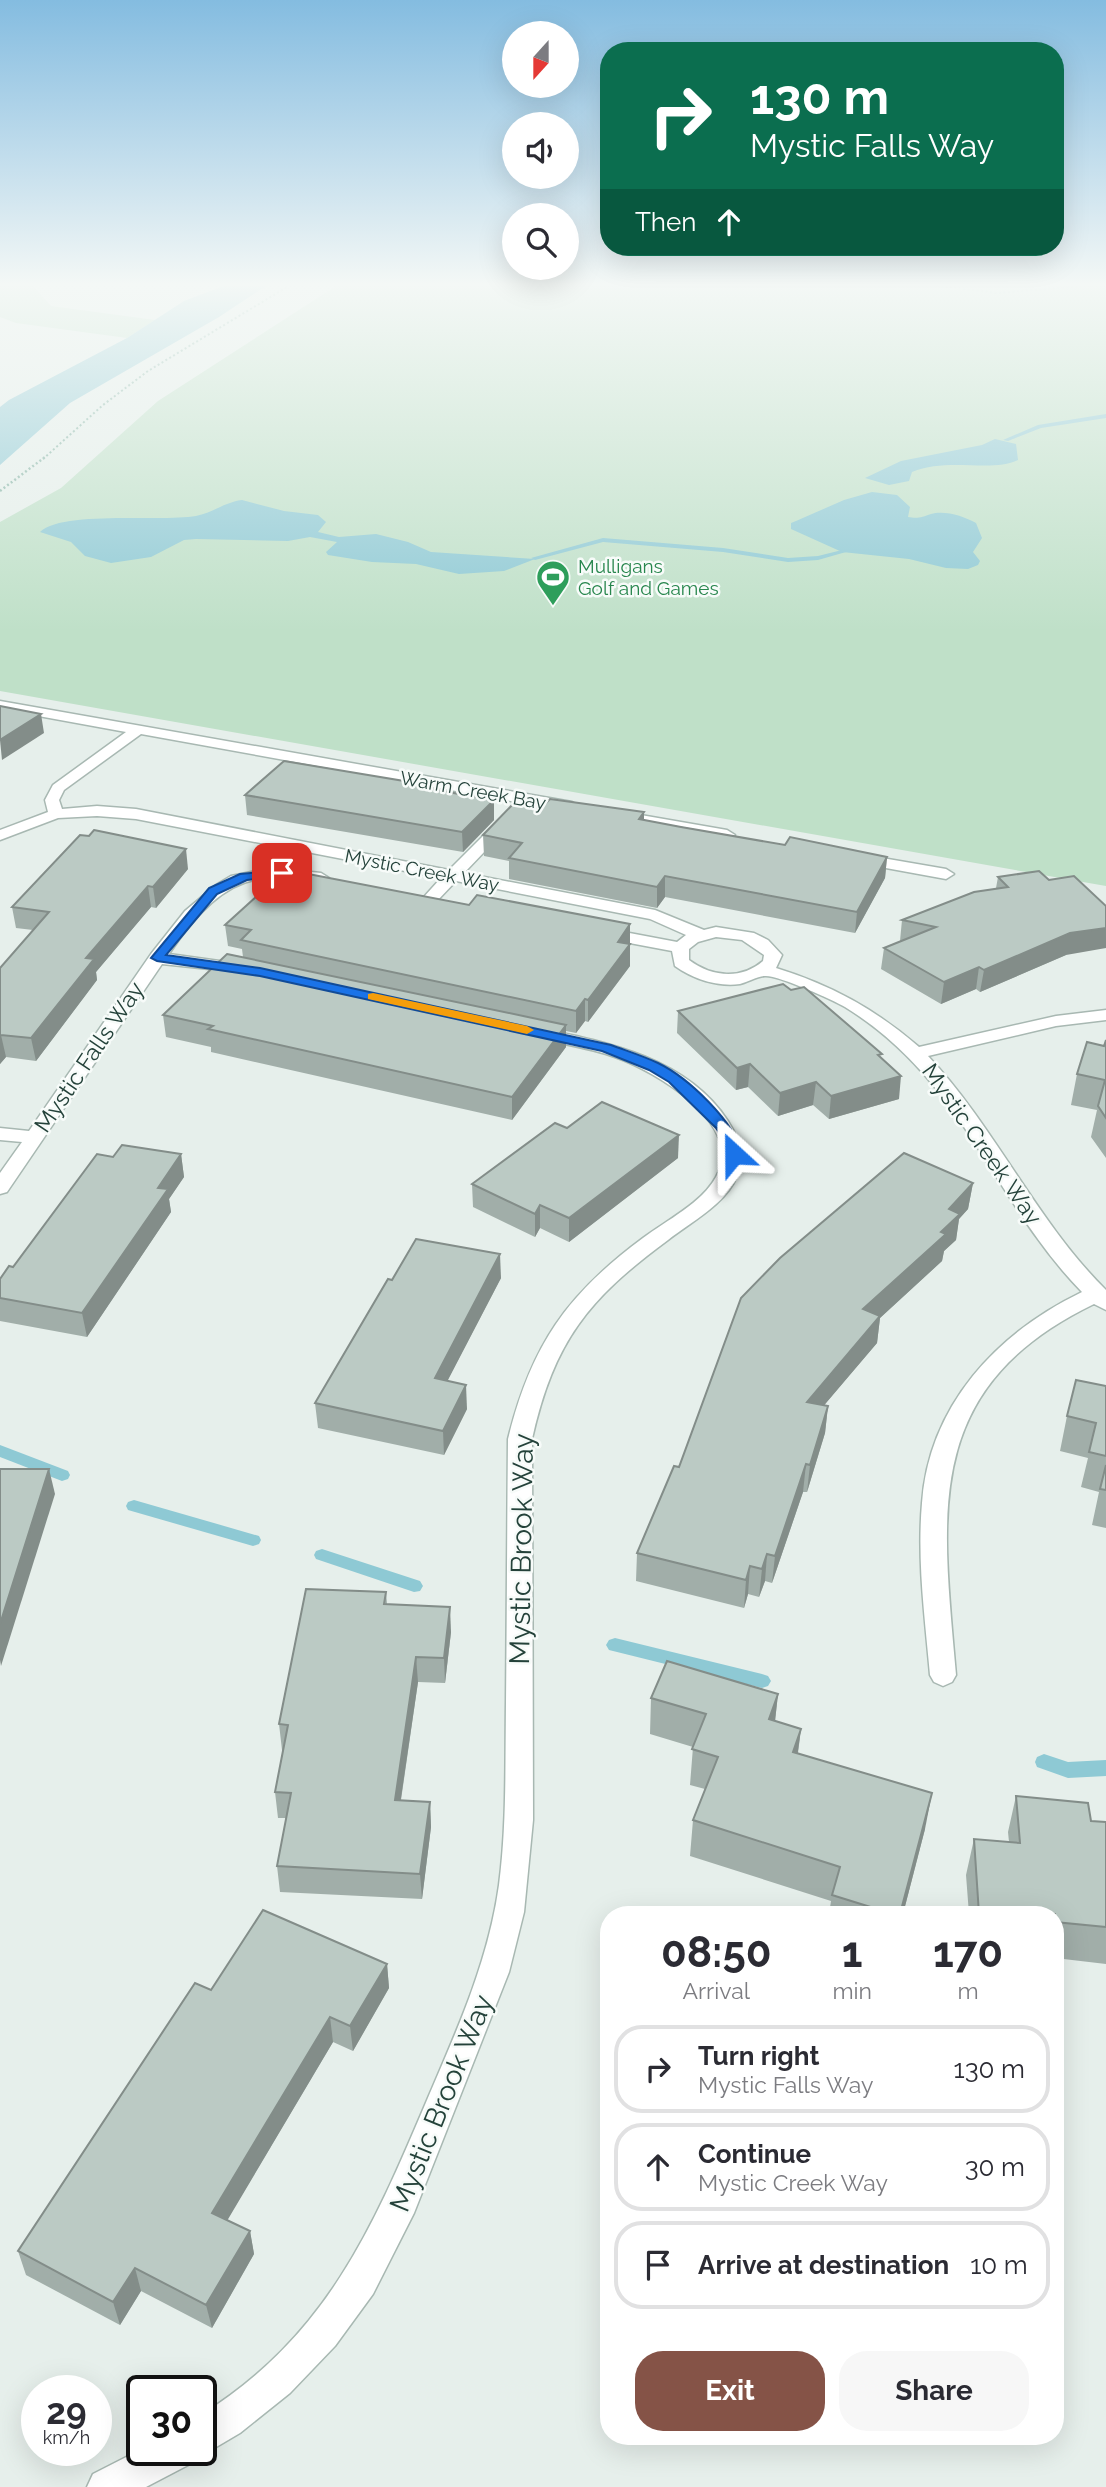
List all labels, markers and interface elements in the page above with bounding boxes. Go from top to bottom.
north arrow [502,21,579,98]
map controls [502,21,579,280]
text: 130 m [750,68,889,125]
icon: right [635,70,726,161]
button: sound [502,112,579,189]
text: Mystic Falls Way [750,127,994,164]
button: search [502,203,579,280]
icon: ahead [710,203,748,241]
text: Then [635,207,696,237]
place label: Mulligans Golf and Games [578,555,719,599]
sports icon: Mulligans Golf and Games [534,558,572,607]
street label: Warm Creek Bay [398,766,548,814]
pin [252,843,312,903]
street label: Mystic Creek Way [343,844,501,896]
icon: arrive [263,854,301,892]
street label: Mystic Falls Way [28,976,149,1137]
street label: Mystic Creek Way [917,1058,1048,1229]
position arrow [697,1117,771,1191]
street label: Mystic Brook Way [503,1433,540,1665]
text: 08:50 [661,1928,772,1977]
text: 1 [842,1928,863,1977]
text: 170 [933,1928,1003,1977]
text: Arrival [682,1977,750,2004]
text: min [832,1977,872,2004]
text: m [957,1977,979,2004]
street label: Mystic Brook Way [383,1990,500,2216]
text: Turn right [698,2041,819,2071]
icon: right [639,2050,677,2088]
text: 130 m [954,2054,1025,2084]
text: Mystic Falls Way [698,2071,873,2098]
text: Continue [698,2139,811,2169]
icon: ahead [639,2148,677,2186]
text: 30 m [965,2152,1025,2182]
text: Mystic Creek Way [698,2169,888,2196]
icon: arrive [639,2246,677,2284]
text: Arrive at destination [698,2250,949,2280]
text: 10 m [970,2250,1028,2280]
button: Exit [635,2351,825,2431]
button: Share [839,2351,1029,2431]
speed limit sign: 30 [126,2375,217,2466]
text: 29 [46,2391,87,2432]
text: km/h [43,2427,90,2448]

